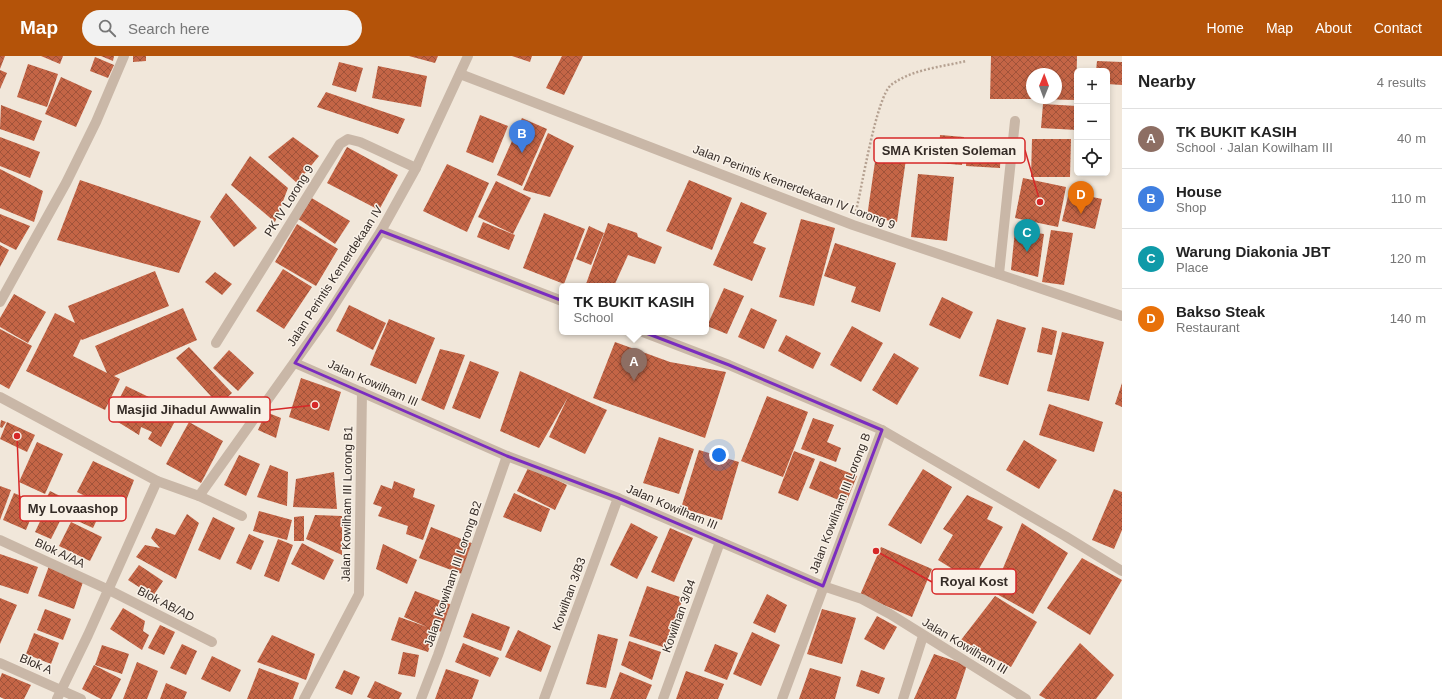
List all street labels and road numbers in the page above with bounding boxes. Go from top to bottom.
street label: Jalan Perintis Kemerdekaan IV Lorong 9 [691,142,897,232]
street label: PK IV Lorong 9 [261,163,317,239]
street label: Jalan Perintis Kemerdekaan IV [284,203,386,349]
street label: Jalan Kowilham III [326,357,420,409]
street label: Jalan Kowilham III Lorong B1 [339,426,355,582]
street label: Jalan Kowilham III Lorong B [807,431,873,575]
street label: Jalan Kowilham III [624,482,720,532]
street label: Jalan Kowiham III Lorong B2 [421,499,485,649]
street label: Blok A/AA [33,535,87,571]
street label: Kowilhan 3/B3 [549,555,589,632]
street label: Kowilhan 3/B4 [659,577,699,654]
street label: Blok AB/AD [135,584,197,624]
street label: Jalan Kowilham III [920,615,1010,677]
street label: Blok A [18,651,54,677]

